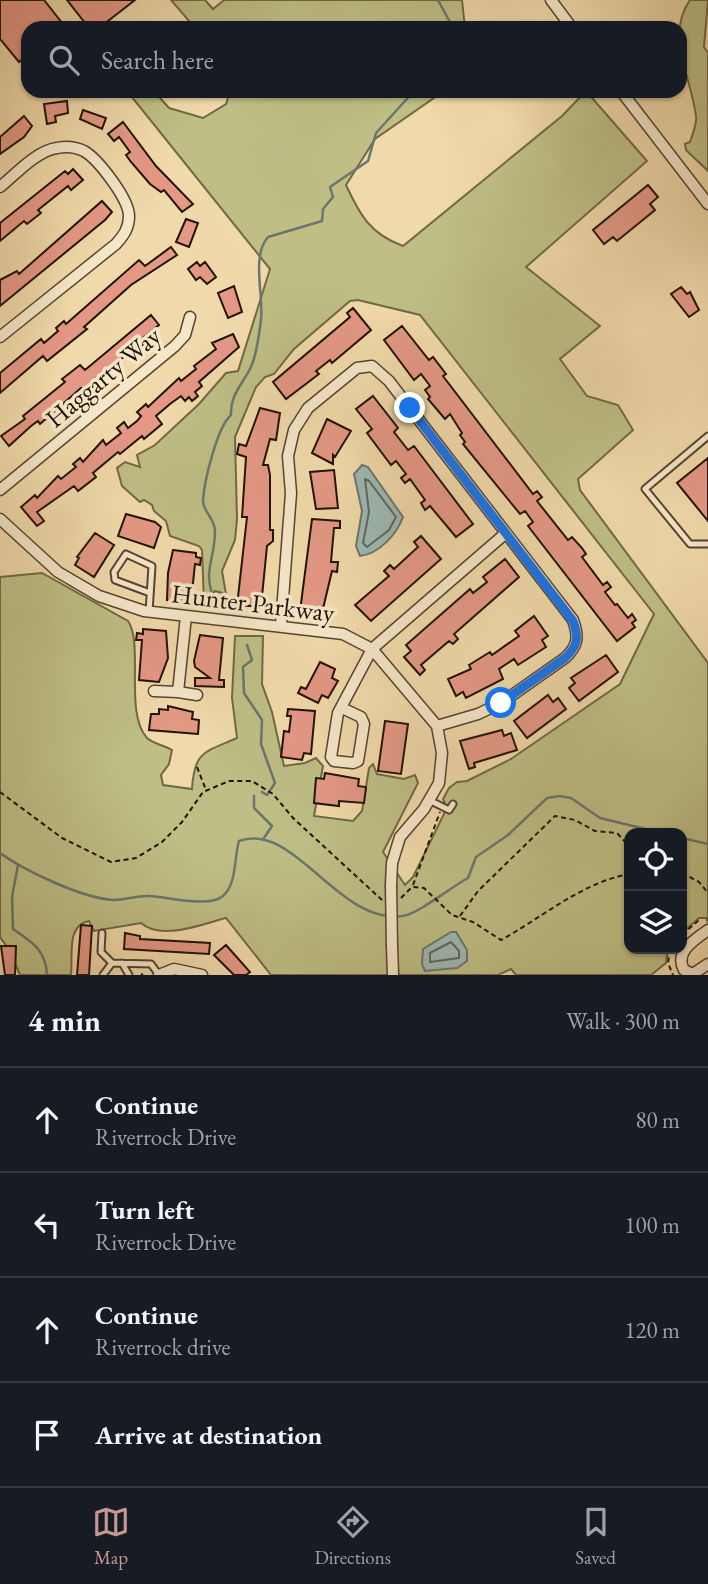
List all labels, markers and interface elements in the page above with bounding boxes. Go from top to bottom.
search box [21,21,687,98]
icon: search [45,41,83,79]
text: Search here [101,43,214,77]
street label: Haggarty Way [38,318,168,435]
route end [394,392,425,423]
street label: Hunter Parkway [170,576,337,630]
route start [485,687,516,718]
map controls [624,828,687,954]
button: locate [624,828,687,891]
button: layers [624,891,687,954]
text: 4 min [28,1001,101,1040]
text: Walk · 300 m [566,1006,680,1036]
text: Continue [95,1088,198,1122]
icon: ahead [28,1101,66,1139]
text: 80 m [635,1105,680,1135]
text: Riverrock Drive [95,1122,236,1152]
text: Turn left [95,1193,194,1227]
icon: left [28,1206,66,1244]
text: 100 m [624,1210,680,1240]
text: Riverrock Drive [95,1227,236,1257]
text: Continue [95,1298,198,1332]
icon: ahead [28,1311,66,1349]
text: 120 m [624,1315,680,1345]
text: Riverrock drive [95,1332,230,1362]
icon: arrive [28,1416,66,1454]
text: Arrive at destination [95,1418,322,1452]
tab: Map [92,1503,130,1570]
tab: Directions [314,1503,391,1570]
tab: Saved [575,1503,616,1570]

